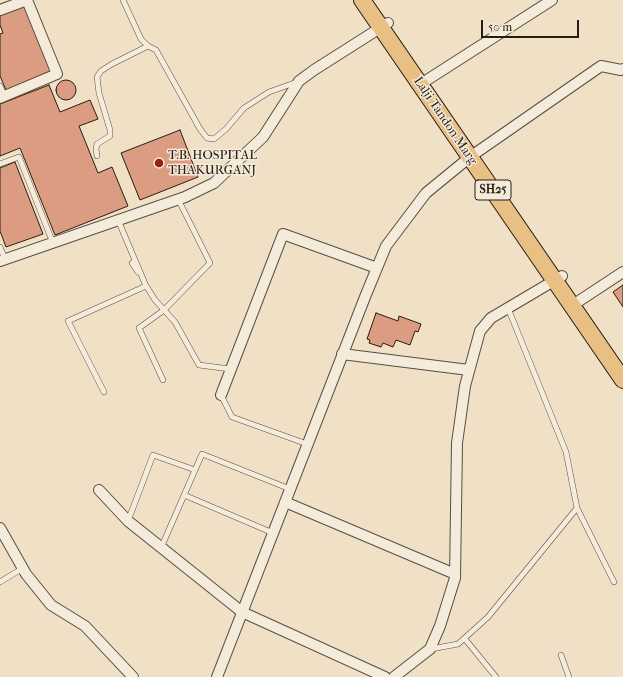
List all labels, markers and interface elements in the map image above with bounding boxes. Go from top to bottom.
scale bar [483,12,581,38]
text: 50 m [488,20,512,34]
street label: Lalji Tandon Marg [410,74,480,168]
place label: T.B. HOSPITAL THAKURGANJ [168,148,257,179]
marker: T.B. HOSPITAL THAKURGANJ [153,157,165,169]
road number: SH25 [475,180,511,200]

